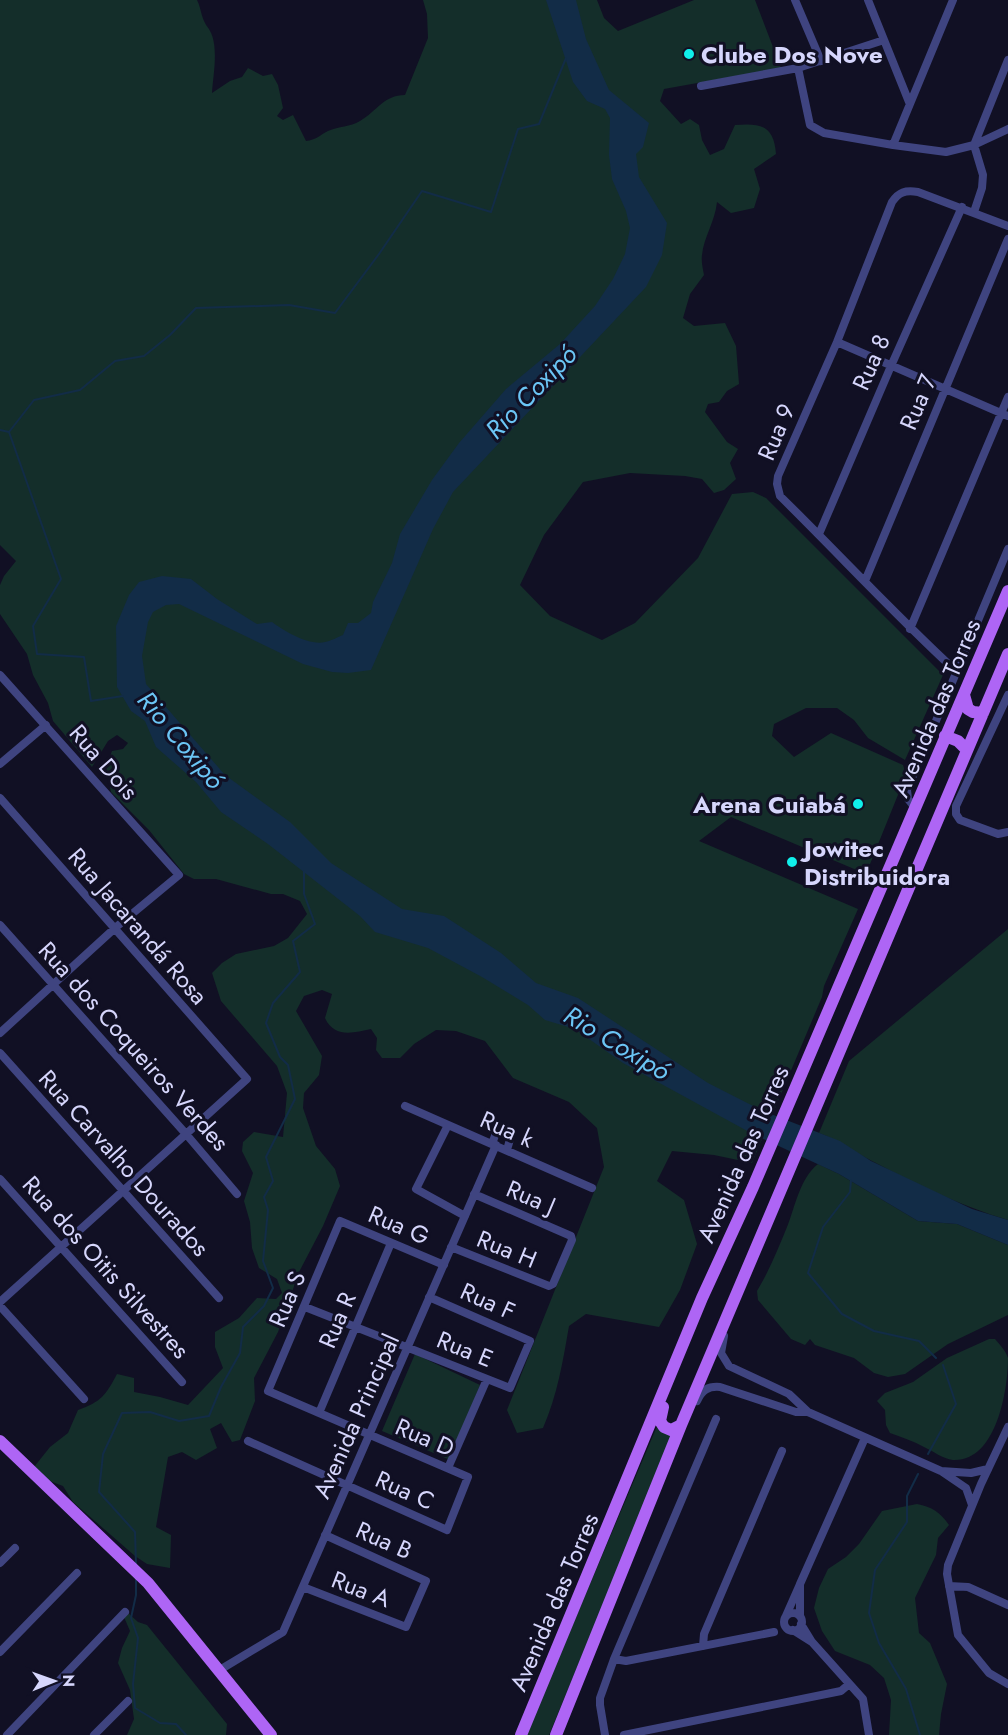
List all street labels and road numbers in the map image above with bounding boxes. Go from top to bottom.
street label: Rua 8 [843,328,899,396]
street label: Rua 7 [891,368,945,435]
street label: Rua 9 [748,398,804,466]
street label: Avenida das Torres [883,613,989,803]
street label: Rua Dois [61,717,147,807]
street label: Rua Jacarandá Rosa [60,840,216,1012]
street label: Rua dos Coqueiros Verdes [30,934,238,1158]
street label: Avenida das Torres [688,1060,798,1248]
street label: Rua Carvalho Dourados [31,1062,217,1264]
street label: Rua k [475,1102,540,1156]
street label: Rua dos Oitis Silvestres [14,1168,198,1366]
street label: Rua J [501,1171,561,1223]
street label: Rua G [363,1197,435,1253]
street label: Rua H [472,1221,542,1277]
street label: Rua S [260,1265,314,1333]
street label: Rua F [455,1273,521,1329]
street label: Rua R [310,1286,365,1354]
street label: Rua E [432,1322,498,1376]
street label: Avenida Principal [304,1328,408,1504]
street label: Rua D [390,1409,460,1465]
street label: Rua C [370,1462,440,1518]
street label: Avenida das Torres [501,1507,607,1697]
street label: Rua B [350,1512,418,1568]
street label: Rua A [326,1562,396,1616]

